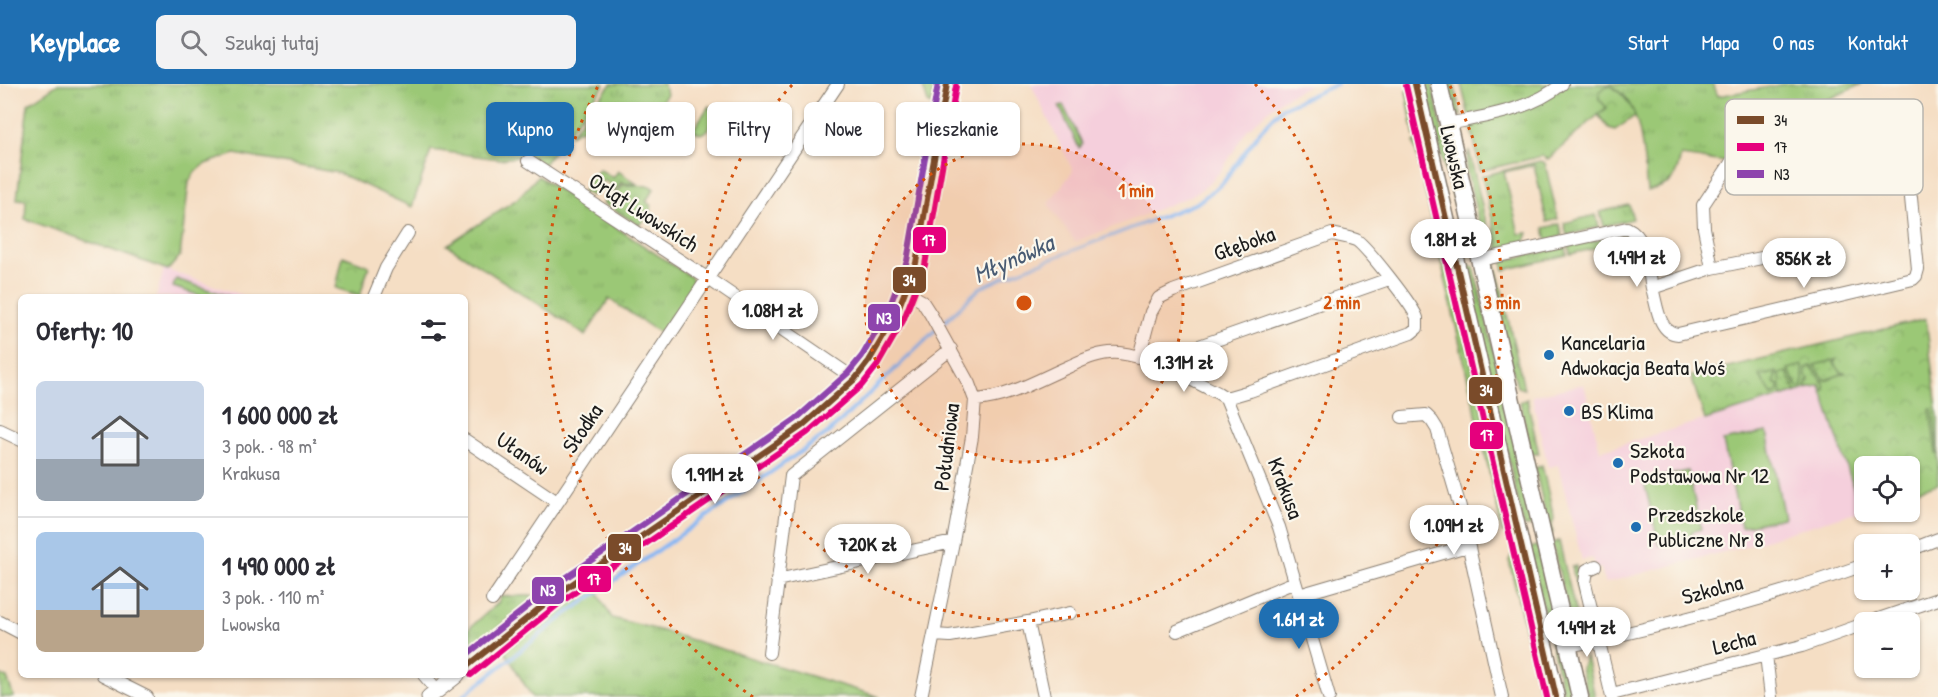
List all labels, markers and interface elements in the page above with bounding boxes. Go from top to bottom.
search box [156,15,576,69]
text: Keyplace [30,23,120,61]
icon: search [177,26,210,59]
text: Szukaj tutaj [225,27,319,57]
text: Start [1628,28,1668,57]
text: Mapa [1701,28,1739,57]
text: O nas [1772,28,1815,57]
text: Kontakt [1848,28,1908,57]
legend [1725,99,1923,195]
chip: Kupno [486,102,574,156]
chip: Wynajem [586,102,695,156]
chip: Filtry [707,102,792,156]
chip: Nowe [804,102,884,156]
chip: Mieszkanie [896,102,1020,156]
text: 34 [1774,109,1787,131]
street label: Lwowska [1433,123,1477,192]
text: 17 [1774,136,1788,158]
text: N3 [1774,163,1790,185]
street label: Orląt Lwowskich [583,165,705,259]
text: 1 min [1118,178,1154,203]
street label: Głęboka [1209,218,1279,268]
pin: 1.8M zł [1396,219,1506,270]
water label: Młynówka [968,225,1061,291]
text: 1.8M zł [1425,225,1477,252]
line badge: 17 [912,226,947,254]
text: 17 [922,229,936,251]
pin: 1.49M zł [1575,237,1699,288]
pin: 856K zł [1749,238,1859,289]
text: 1.49M zł [1607,243,1667,270]
text: 856K zł [1776,244,1832,271]
line badge: 34 [892,266,927,294]
text: 34 [902,269,916,291]
pin: 1.08M zł [711,290,835,341]
text: 2 min [1324,290,1360,315]
text: 3 min [1484,290,1520,315]
centre of rings [1014,293,1034,313]
text: 1.08M zł [742,296,804,323]
line badge: N3 [867,303,901,332]
text: N3 [876,307,892,329]
text: Oferty: 10 [36,313,133,348]
icon: filters [417,314,450,347]
place label: Kancelaria Adwokacja Beata Woś [1561,327,1725,382]
pin: 1.31M zł [1122,342,1246,393]
text: 1.31M zł [1154,348,1214,375]
marker: Kancelaria Adwokacja Beata Woś [1542,348,1556,362]
line badge: 34 [1468,376,1503,405]
text: 34 [1479,379,1493,401]
place label: BS Klima [1581,396,1654,426]
text: 1 600 000 zł [222,397,339,432]
street label: Słodka [555,397,610,459]
street label: Południowa [926,401,966,492]
marker: BS Klima [1562,404,1576,418]
icon: home [84,405,156,477]
line badge: 17 [1469,421,1504,450]
street label: Ułanów [491,424,555,482]
text: 17 [1480,424,1494,446]
text: 3 pok. · 98 m² [222,432,317,459]
place label: Szkoła Podstawowa Nr 12 [1630,435,1770,490]
street label: Krakusa [1261,453,1312,523]
pin: 1.91M zł [653,454,777,505]
marker: Szkoła Podstawowa Nr 12 [1611,456,1625,470]
map controls [1854,456,1920,678]
button: locate [1854,456,1920,522]
text: Krakusa [222,459,280,486]
text: 1.91M zł [686,460,744,487]
place label: Przedszkole Publiczne Nr 8 [1648,499,1764,554]
pin: 1.09M zł [1392,505,1516,556]
text: 1.09M zł [1424,511,1484,538]
marker: Przedszkole Publiczne Nr 8 [1629,520,1643,534]
pin: 720K zł [813,524,923,575]
text: 720K zł [838,530,898,557]
line badge: 34 [607,533,642,562]
button: + [1854,534,1920,600]
text: 34 [618,537,632,559]
text: 1 490 000 zł [222,548,336,583]
icon: home [84,556,156,628]
line badge: 17 [577,565,612,593]
street label: Szkolna [1678,566,1746,612]
text: 17 [587,568,601,590]
line badge: N3 [531,576,565,605]
text: N3 [540,579,556,601]
text: 3 pok. · 110 m² [222,583,324,610]
pin: 1.6M zł [1244,599,1354,650]
text: 1.6M zł [1273,605,1325,632]
pin: 1.49M zł [1525,607,1649,658]
text: Lwowska [222,610,280,637]
button: − [1854,612,1920,678]
text: 1.49M zł [1557,613,1617,640]
street label: Lecha [1709,622,1759,662]

